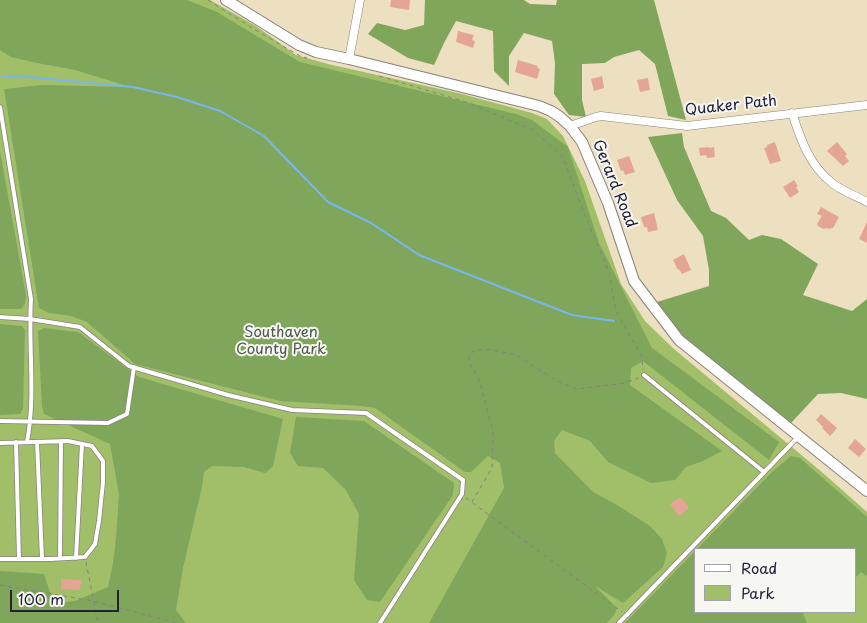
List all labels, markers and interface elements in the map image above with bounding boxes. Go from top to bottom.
street label: Quaker Path [684,92,778,120]
street label: Gerard Road [588,137,640,231]
park label: Southaven County Park [236,324,326,359]
legend [694,548,857,613]
text: Road [741,556,777,579]
scale bar [12,580,121,612]
text: Park [741,581,775,604]
text: 100 m [18,587,64,610]

